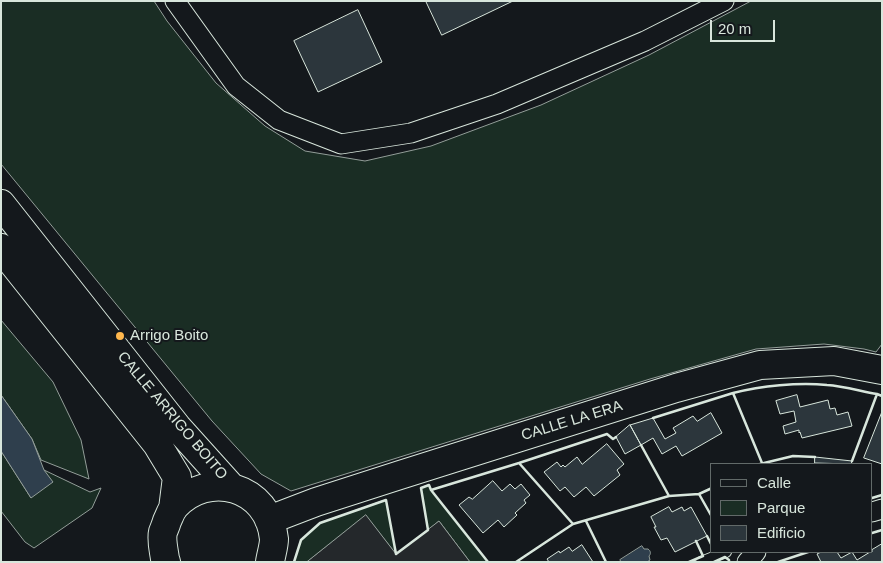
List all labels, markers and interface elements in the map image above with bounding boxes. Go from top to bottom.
scale bar [713,10,778,42]
text: 20 m [718,20,751,37]
place label: Arrigo Boito [130,327,208,345]
marker: Arrigo Boito [114,330,126,342]
street label: CALLE ARRIGO BOITO [113,348,231,484]
street label: CALLE LA ERA [519,397,625,445]
legend [710,463,873,553]
text: Calle [757,474,791,491]
text: Parque [757,499,805,516]
text: Edificio [757,524,805,541]

